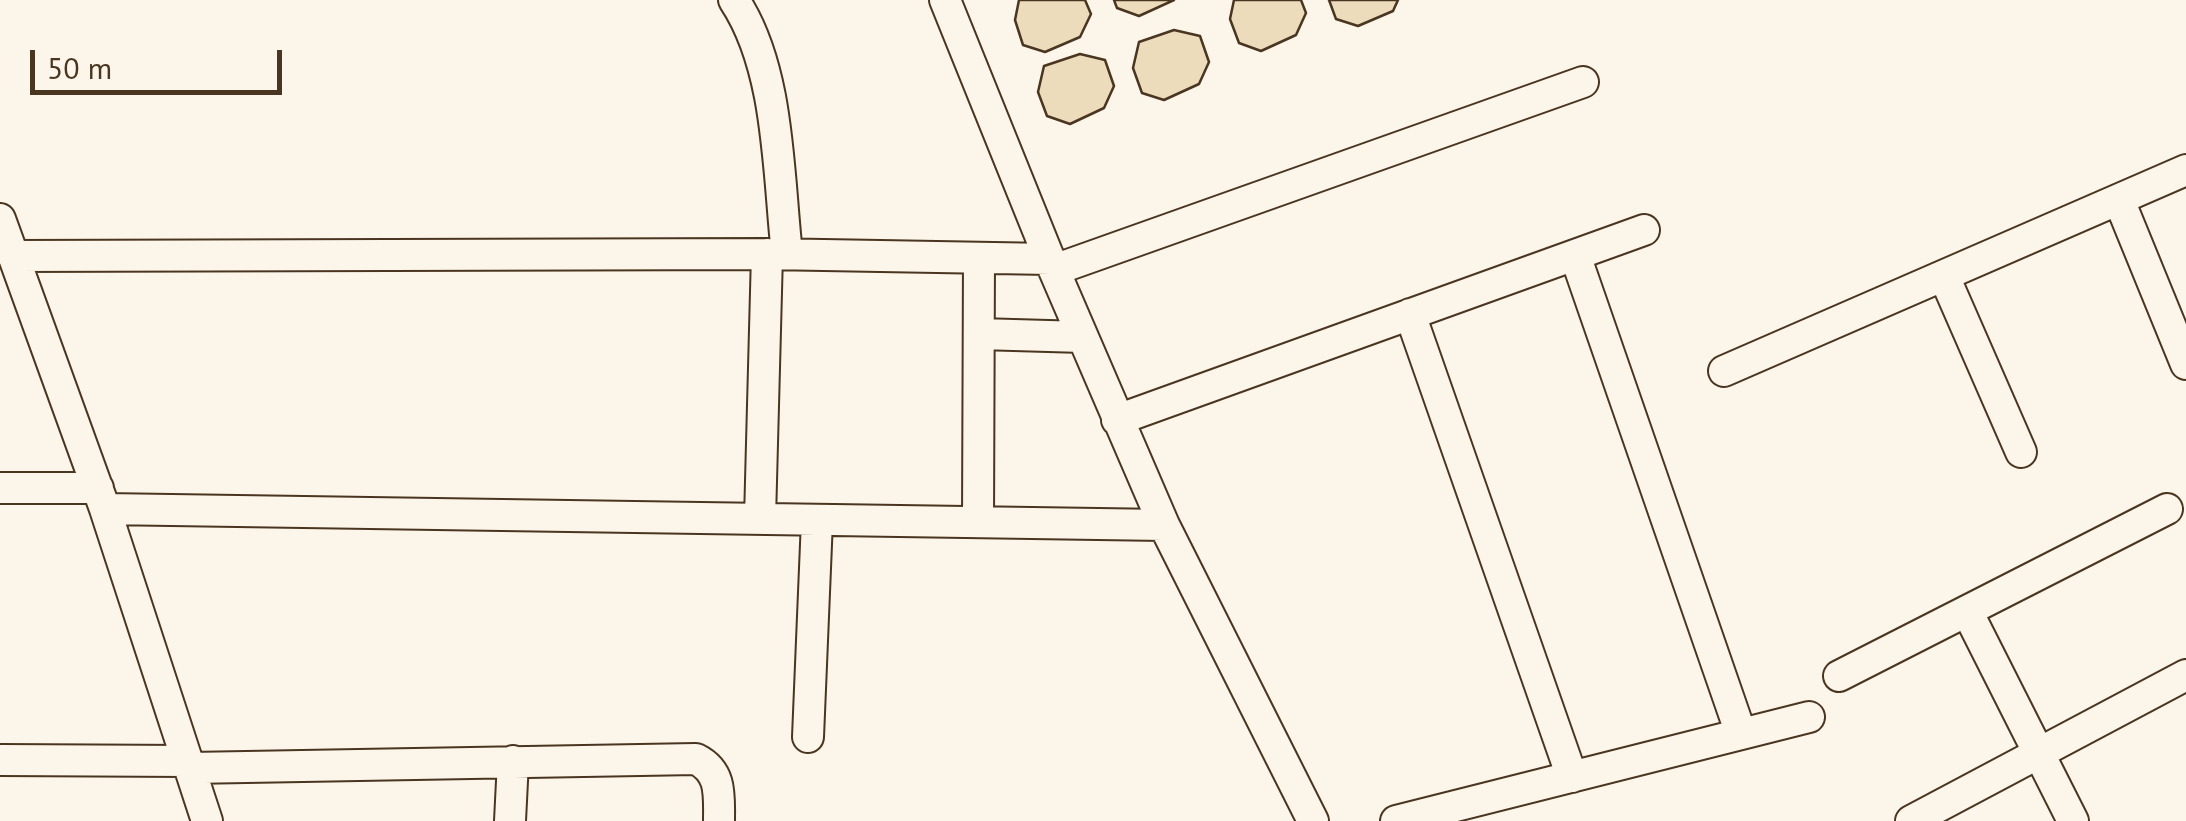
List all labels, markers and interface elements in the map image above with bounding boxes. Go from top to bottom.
scale bar [35,30,288,92]
text: 50 m [47,48,112,87]

